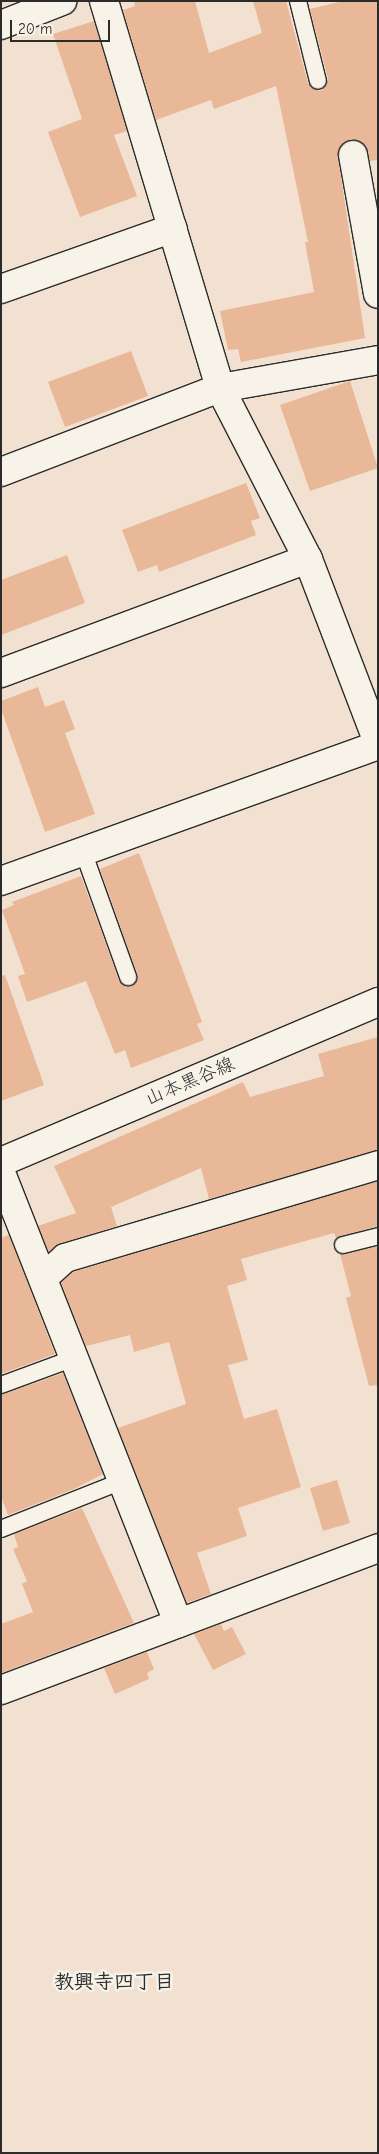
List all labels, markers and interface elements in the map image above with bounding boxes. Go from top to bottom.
scale bar [12,10,112,42]
text: 20 m [18,20,52,38]
street label: 山本黒谷線 [142,1053,238,1111]
district label: 教興寺四丁目 [54,1969,174,1993]

